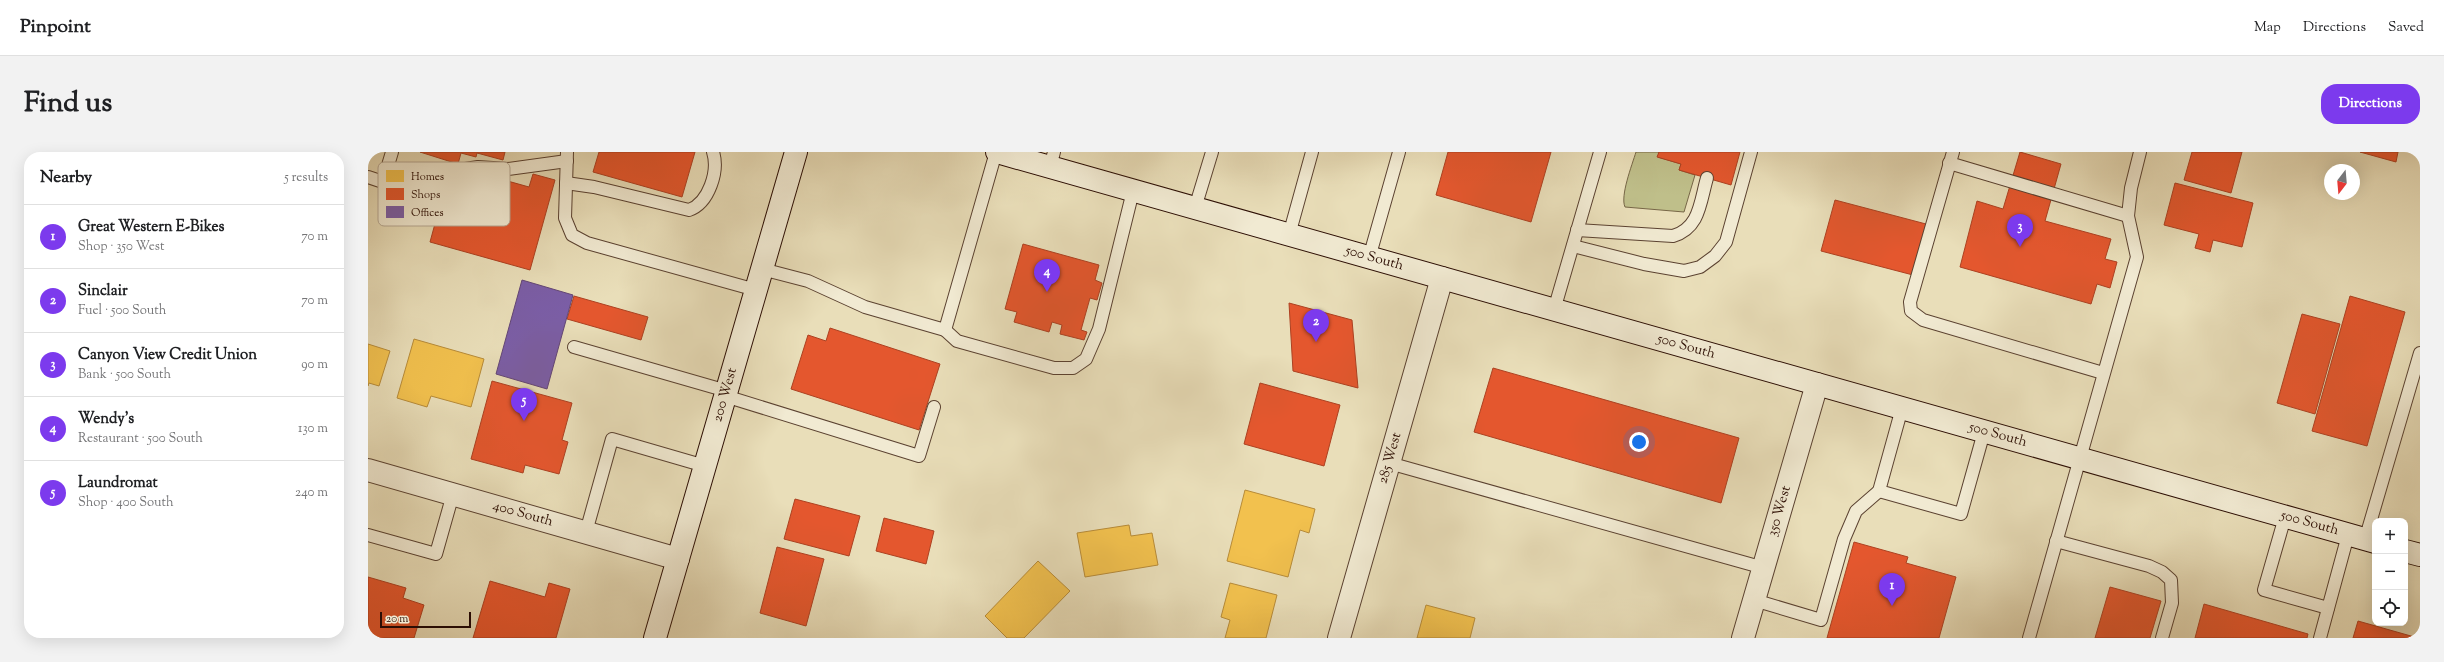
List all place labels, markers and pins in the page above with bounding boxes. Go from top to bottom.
pin: 3 [2007,214,2033,247]
pin: 4 [1034,259,1060,292]
pin: 2 [1303,309,1329,342]
pin: 5 [511,388,537,421]
pin: 1 [1879,573,1905,606]

